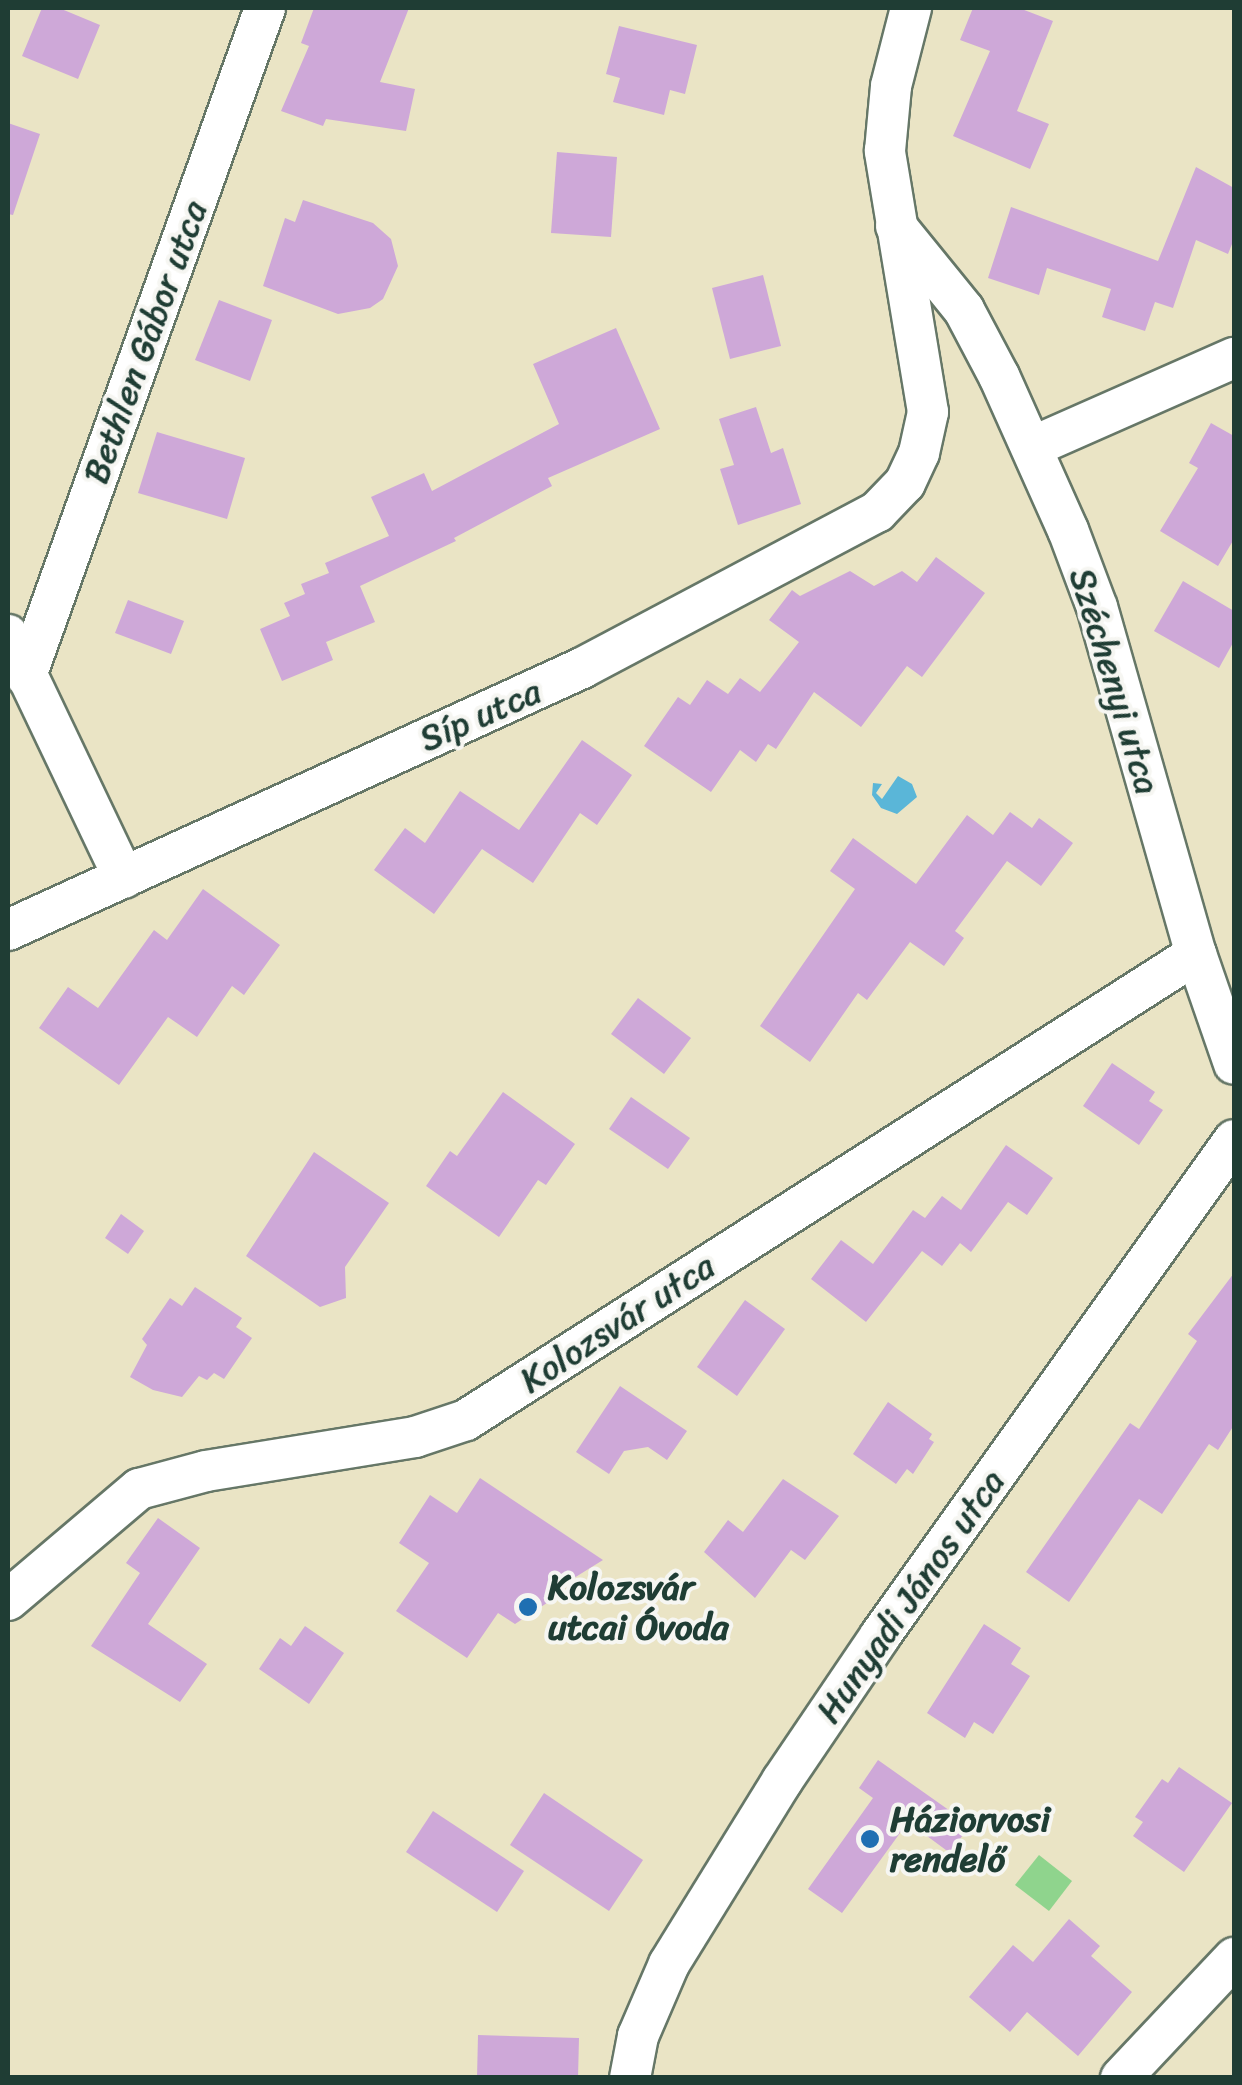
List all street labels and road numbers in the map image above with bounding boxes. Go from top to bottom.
street label: Bethlen Gábor utca [74,195,216,489]
street label: Széchenyi utca [1061,562,1169,800]
street label: Síp utca [413,670,547,760]
street label: Kolozsvár utca [512,1244,722,1402]
street label: Hunyadi János utca [807,1461,1013,1731]

